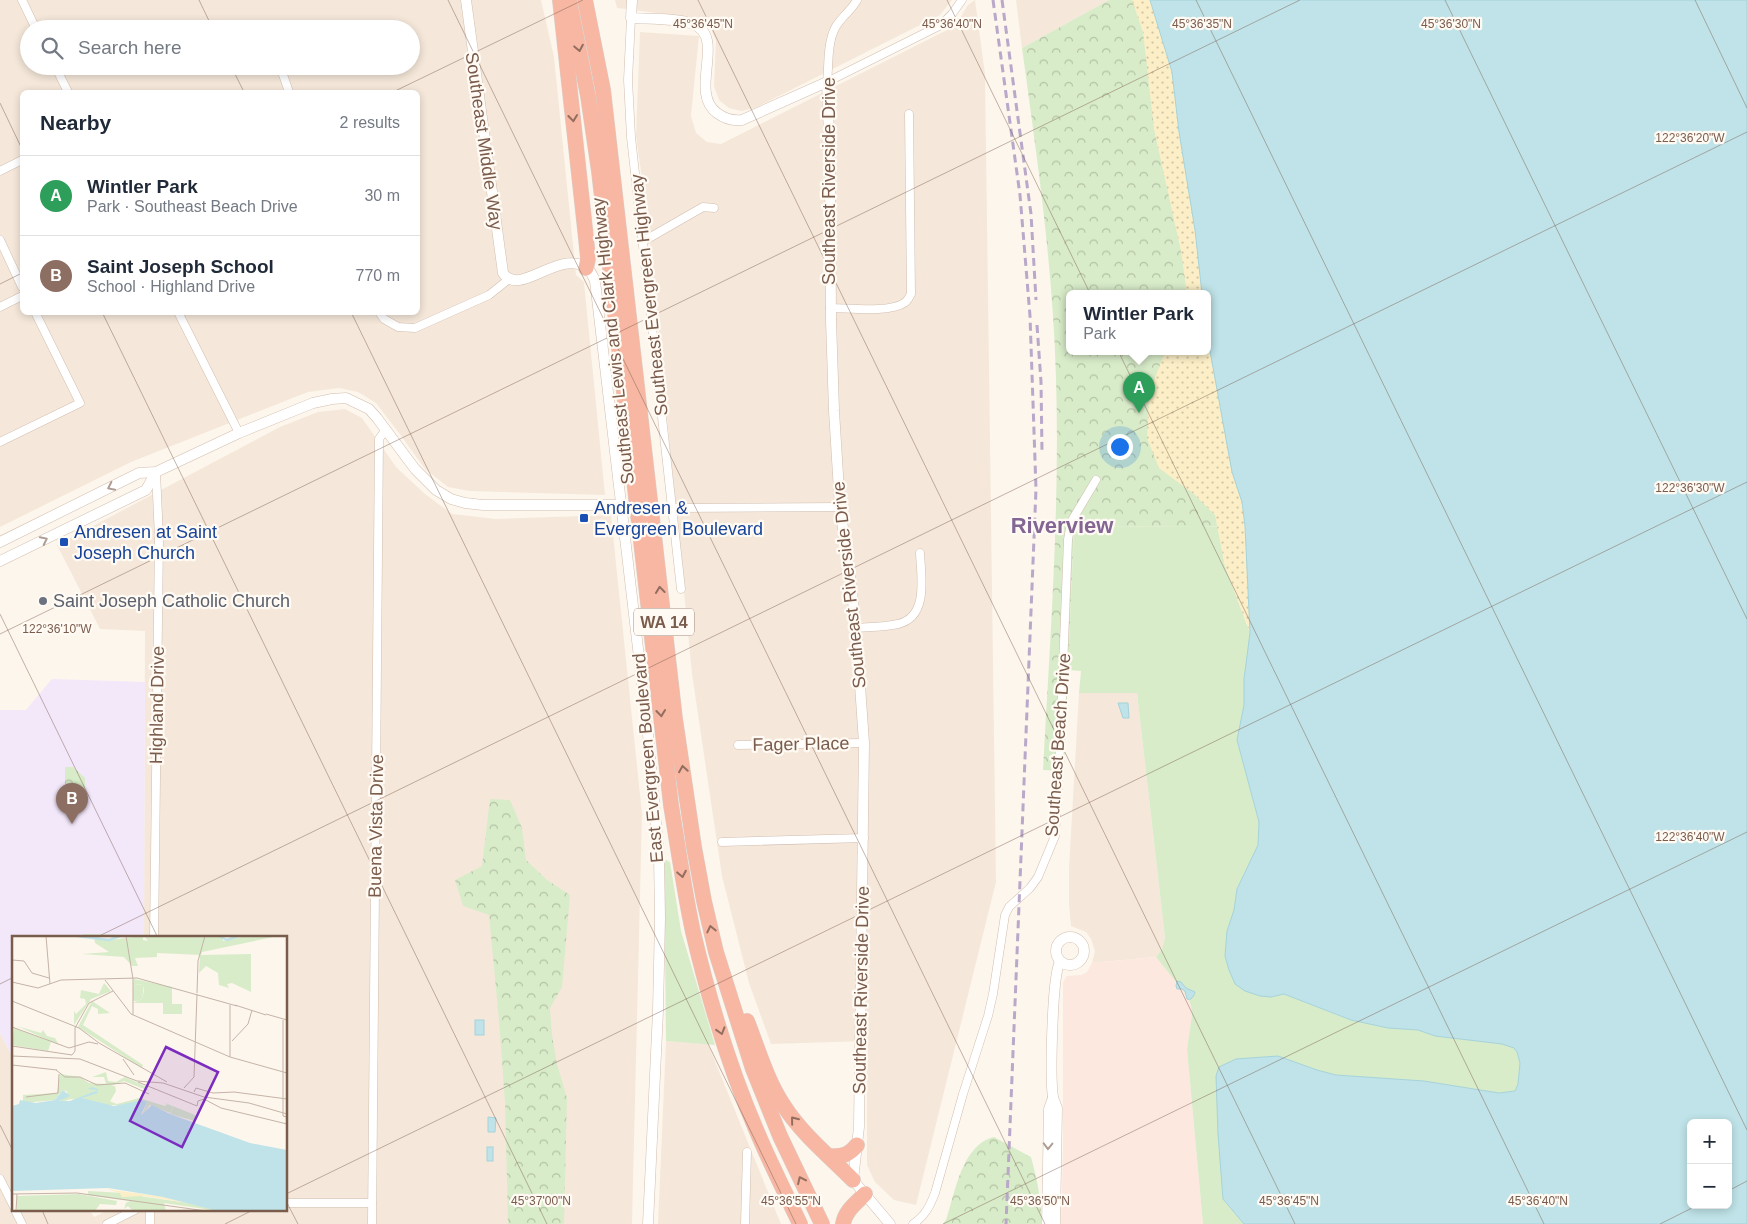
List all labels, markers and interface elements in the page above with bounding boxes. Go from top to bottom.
text: 45°36'45"N [673,17,733,31]
text: 45°36'40"N [922,17,982,31]
text: 45°36'35"N [1172,17,1232,31]
text: 45°36'30"N [1421,17,1481,31]
search box [20,20,420,75]
icon: search [38,34,66,62]
text: Search here [78,37,182,58]
one-way arrow [574,43,584,52]
street label: Southeast Middle Way [462,51,506,231]
street label: Southeast Riverside Drive [819,77,839,285]
text: Nearby [40,111,111,134]
text: 2 results [340,114,400,131]
one-way arrow [568,114,579,122]
text: 122°36'20"W [1655,131,1725,145]
street label: Southeast Evergreen Highway [626,173,672,417]
text: Wintler Park [87,176,198,197]
text: A [50,187,62,204]
text: 30 m [364,187,400,204]
street label: Southeast Lewis and Clark Highway [588,197,638,485]
text: Park · Southeast Beach Drive [87,198,298,215]
text: Saint Joseph School [87,256,274,277]
text: B [50,267,62,284]
text: 770 m [356,267,400,284]
text: School · Highland Drive [87,278,255,295]
popup [1066,290,1211,355]
text: Wintler Park [1083,303,1194,324]
text: Park [1083,325,1116,342]
pin: A [1123,372,1155,413]
your location [1107,434,1133,460]
street label: Southeast Riverside Drive [828,480,870,690]
one-way arrow [107,481,116,491]
text: 122°36'30"W [1655,481,1725,495]
place label: Andresen & Evergreen Boulevard [594,498,763,539]
marker: Andresen & Evergreen Boulevard [578,512,590,524]
district label: Riverview [1011,513,1114,538]
place label: Andresen at Saint Joseph Church [74,522,217,563]
one-way arrow [39,536,48,546]
marker: Andresen at Saint Joseph Church [58,536,70,548]
one-way arrow [655,586,666,594]
place label: Saint Joseph Catholic Church [53,591,290,611]
marker: Saint Joseph Catholic Church [37,595,49,607]
road number: WA 14 [634,608,694,636]
text: 122°36'10"W [22,622,92,636]
street label: Highland Drive [146,646,168,764]
street label: East Evergreen Boulevard [629,652,667,864]
street label: Southeast Beach Drive [1042,652,1074,838]
one-way arrow [655,709,666,717]
street label: Fager Place [752,733,850,755]
street label: Buena Vista Drive [365,754,387,898]
one-way arrow [678,764,688,773]
pin: B [56,783,88,824]
text: 122°36'40"W [1655,830,1725,844]
one-way arrow [676,869,687,878]
street label: Southeast Riverside Drive [849,886,873,1094]
one-way arrow [706,924,717,933]
inset map [12,936,288,1212]
one-way arrow [716,1027,726,1035]
one-way arrow [792,1117,800,1126]
map controls [1687,1119,1732,1209]
button: + [1687,1119,1732,1164]
one-way arrow [1043,1142,1053,1150]
button: − [1687,1164,1732,1209]
one-way arrow [796,1176,807,1185]
text: 45°37'00"N [511,1194,571,1208]
text: 45°36'55"N [761,1194,821,1208]
text: 45°36'50"N [1010,1194,1070,1208]
text: 45°36'45"N [1259,1194,1319,1208]
text: 45°36'40"N [1508,1194,1568,1208]

